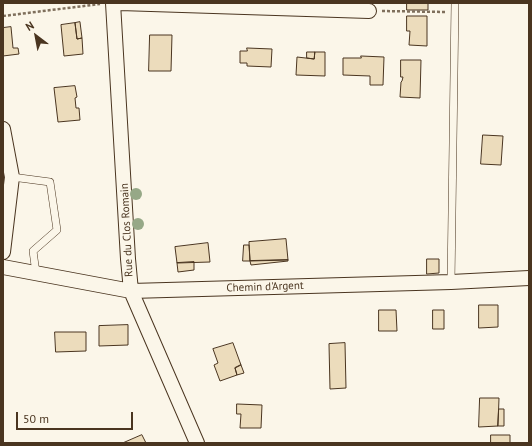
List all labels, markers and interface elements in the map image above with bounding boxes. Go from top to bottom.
north arrow [16,16,56,56]
text: N [23,18,36,34]
street label: Rue du Clos Romain [118,183,136,277]
street label: Chemin d'Argent [226,279,304,295]
scale bar [18,404,135,430]
text: 50 m [23,411,49,426]

